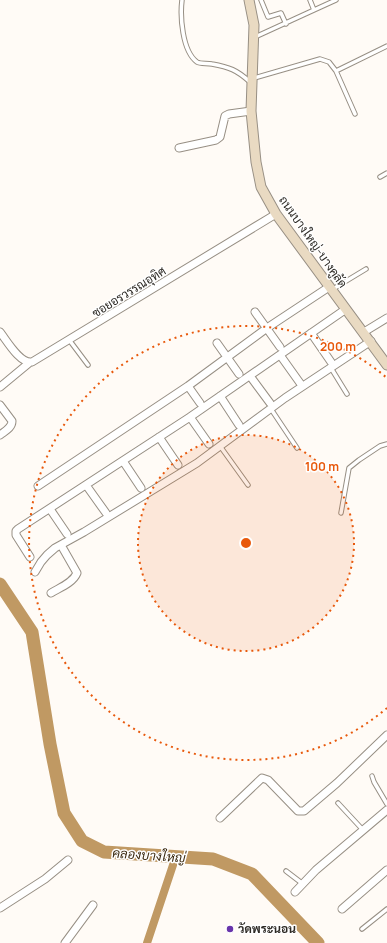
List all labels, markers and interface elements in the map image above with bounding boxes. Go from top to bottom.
street label: ถนนบางใหญ่-บางคูลัด [275,192,352,291]
street label: ซอยอรวรรณอุทิศ [89,262,169,322]
text: 200 m [320,338,356,355]
text: 100 m [305,458,339,475]
centre of rings [239,536,253,550]
water label: คลองบางใหญ่ [112,843,187,867]
place label: วัดพระนอน [238,920,296,937]
marker: วัดพระนอน [225,924,235,934]

